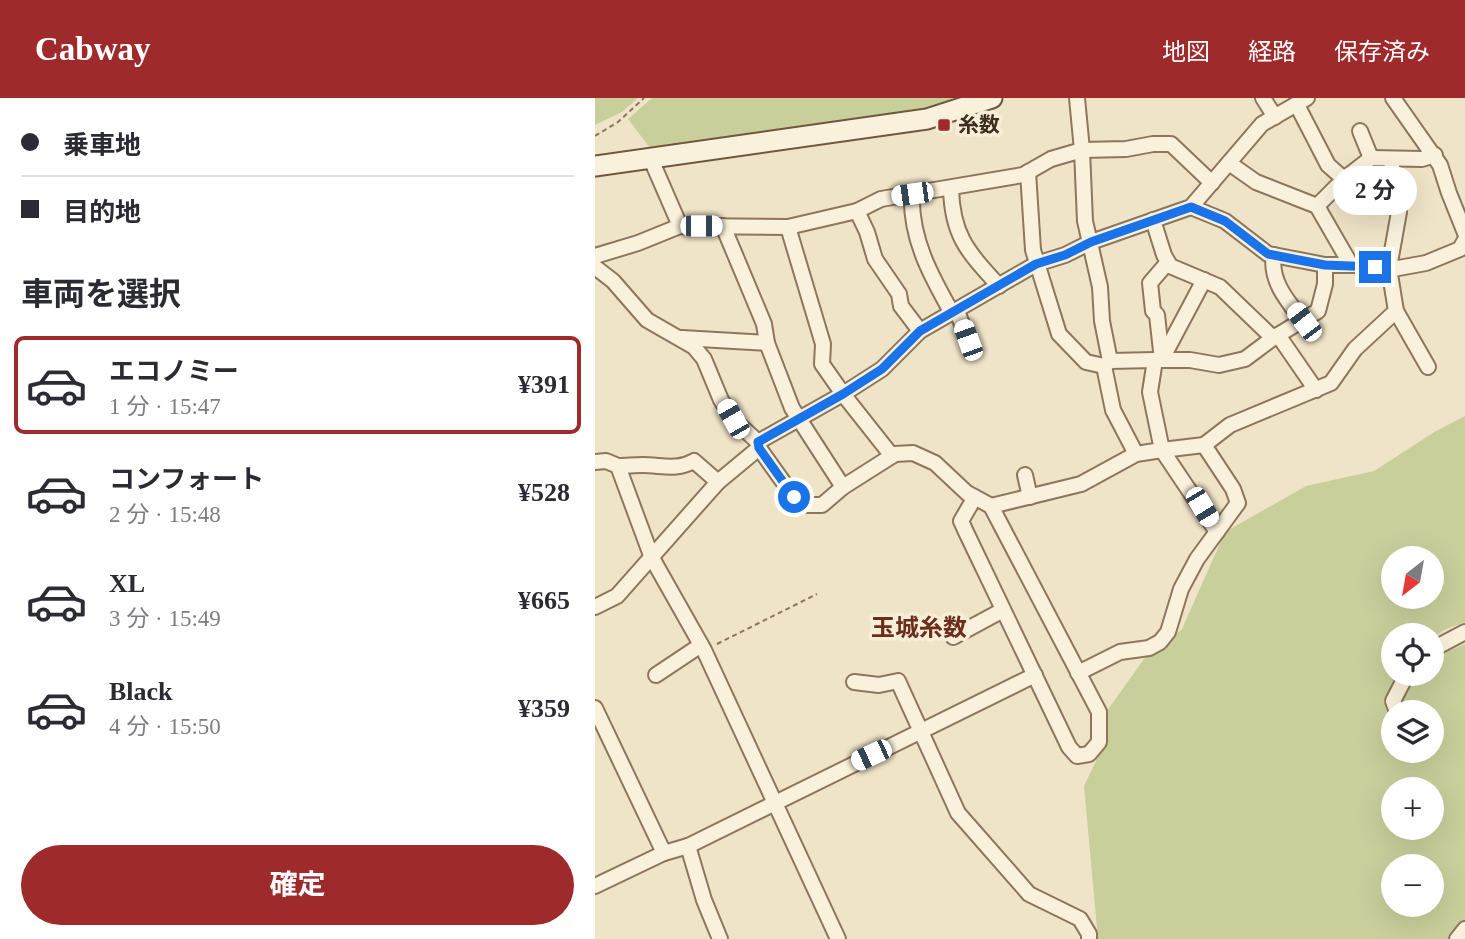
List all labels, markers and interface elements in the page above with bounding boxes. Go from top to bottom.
text: Cabway [35,31,151,67]
text: 地図 [1162,39,1210,65]
text: 経路 [1248,39,1296,65]
text: 保存済み [1334,39,1430,65]
place label: 糸数 [958,113,1000,137]
marker: 糸数 [936,117,952,133]
text: 乗車地 [63,131,141,160]
callout: 2 分 [1333,166,1417,214]
text: 2 分 [1355,178,1395,203]
car [890,181,935,207]
text: 目的地 [63,198,141,227]
car [681,216,723,237]
route end [1359,251,1391,283]
text: 車両を選択 [21,276,181,312]
car [1283,299,1326,345]
car [951,317,986,363]
icon: car [25,354,88,417]
text: エコノミー [109,357,239,386]
text: ¥391 [518,370,570,399]
text: 1 分 · 15:47 [109,394,221,419]
car [714,396,753,442]
icon: car [25,462,88,525]
text: コンフォート [109,465,264,494]
text: ¥528 [518,478,570,507]
route start [778,481,810,513]
car [1183,484,1222,530]
text: 2 分 · 15:48 [109,502,221,527]
north arrow [1381,546,1444,609]
map controls [1381,546,1444,917]
text: XL [109,569,145,598]
icon: car [25,570,88,633]
text: ¥665 [518,586,570,615]
text: 3 分 · 15:49 [109,606,221,631]
district label: 玉城糸数 [871,615,967,641]
button: locate [1381,623,1444,686]
text: Black [109,677,173,706]
icon: car [25,678,88,741]
text: ¥359 [518,694,570,723]
button: layers [1381,700,1444,763]
text: 4 分 · 15:50 [109,714,221,739]
car [848,737,895,773]
button: + [1381,777,1444,840]
button: 確定 [21,845,574,925]
button: − [1381,854,1444,917]

